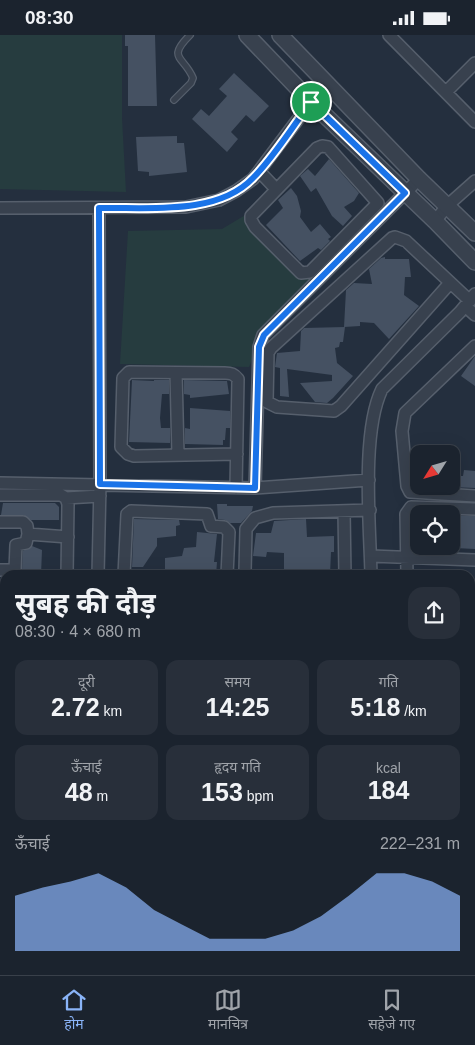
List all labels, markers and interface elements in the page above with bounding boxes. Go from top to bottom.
text: 08:30 [25,7,74,28]
pin [290,81,332,123]
icon: arrive [297,88,325,116]
north arrow [410,445,460,495]
map controls [410,445,460,555]
button: locate [410,505,460,555]
button: share [408,587,460,639]
text: सुबह की दौड़ [15,588,156,619]
text: 08:30 · 4 × 680 m [15,623,141,640]
text: दूरी [78,674,95,690]
text: समय [225,674,250,690]
text: गति [379,674,398,690]
text: 2.72 [51,693,100,721]
text: 14:25 [206,693,269,721]
text: 5:18 [350,693,400,721]
text: km [100,703,122,719]
text: /km [400,703,427,719]
text: ऊँचाई [71,759,102,775]
text: हृदय गति [214,759,261,775]
text: kcal [376,760,401,776]
text: 184 [368,776,409,804]
text: 48 [65,778,93,806]
text: 153 [201,778,243,806]
text: m [93,788,108,804]
text: bpm [243,788,274,804]
text: ऊँचाई [15,835,50,852]
text: 222–231 m [380,835,460,852]
tab: होम [60,986,88,1035]
tab: मानचित्र [208,986,248,1035]
tab: सहेजे गए [368,986,415,1035]

